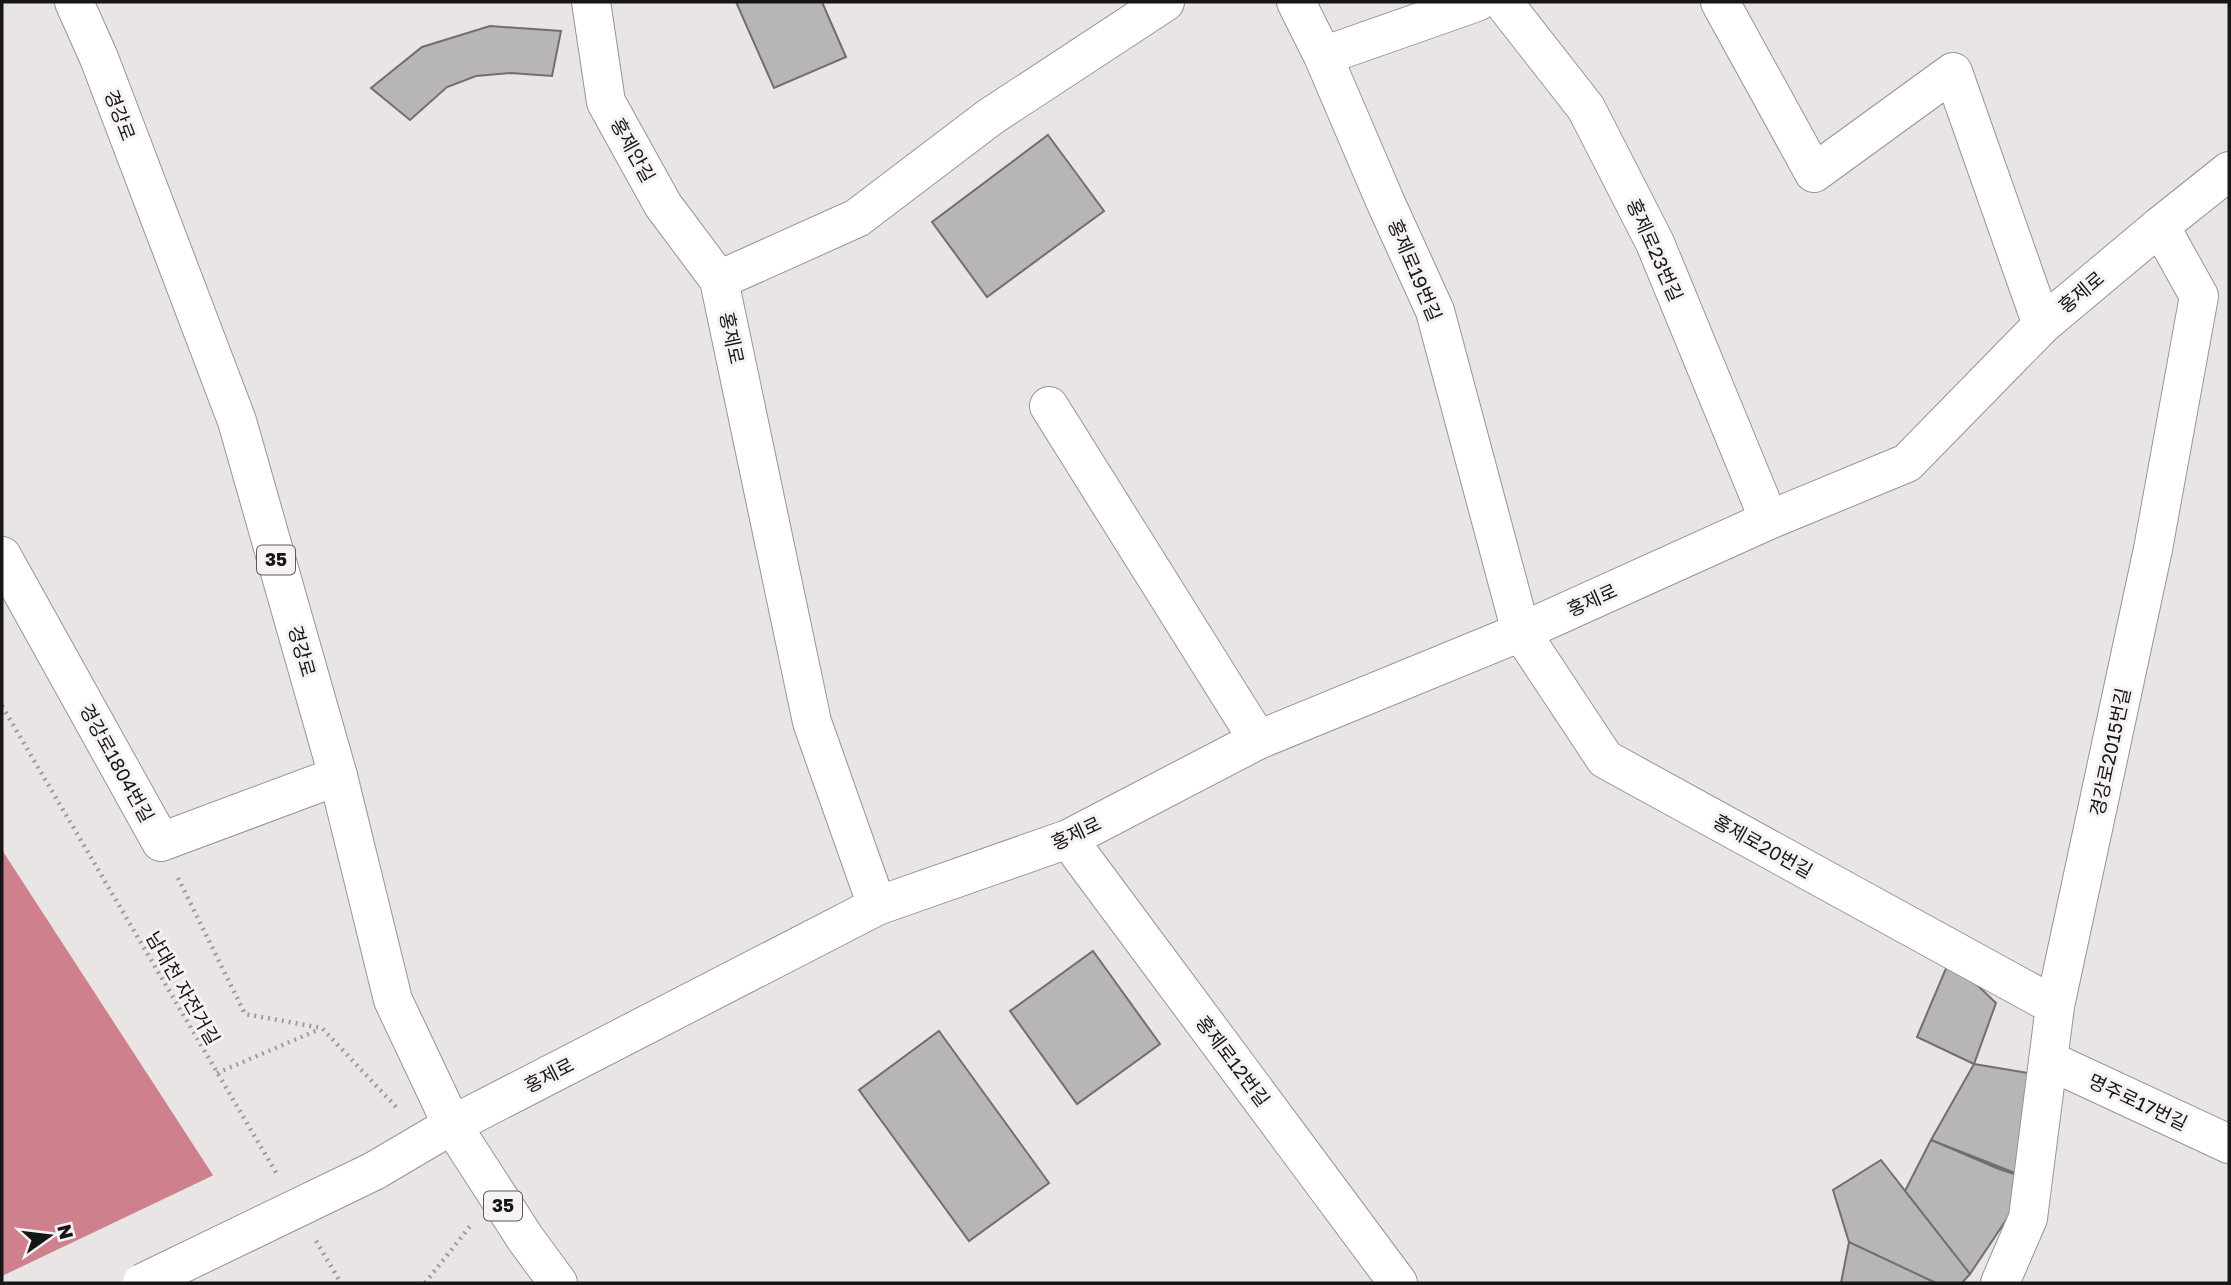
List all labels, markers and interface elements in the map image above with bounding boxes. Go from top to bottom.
street label: 경강로 [100,86,141,143]
street label: 홍제안길 [606,114,660,186]
street label: 홍제로23번길 [1623,195,1688,305]
street label: 홍제로19번길 [1384,216,1447,324]
street label: 홍제로 [2053,266,2108,317]
street label: 홍제로 [716,310,749,366]
road number: 35 [257,546,295,574]
street label: 홍제로 [1563,578,1620,621]
street label: 경강로 [284,622,321,679]
street label: 경강로2015번길 [2085,686,2134,818]
street label: 경강로1804번길 [75,700,159,826]
street label: 홍제로20번길 [1709,809,1817,882]
street label: 홍제로 [1047,811,1104,854]
street label: 남대천 자전거길 [142,927,225,1049]
street label: 홍제로12번길 [1192,1011,1275,1111]
street label: 홍제로 [520,1052,577,1097]
street label: 명주로17번길 [2085,1069,2191,1135]
road number: 35 [484,1191,522,1220]
north arrow [14,1201,84,1271]
text: N [53,1222,79,1242]

